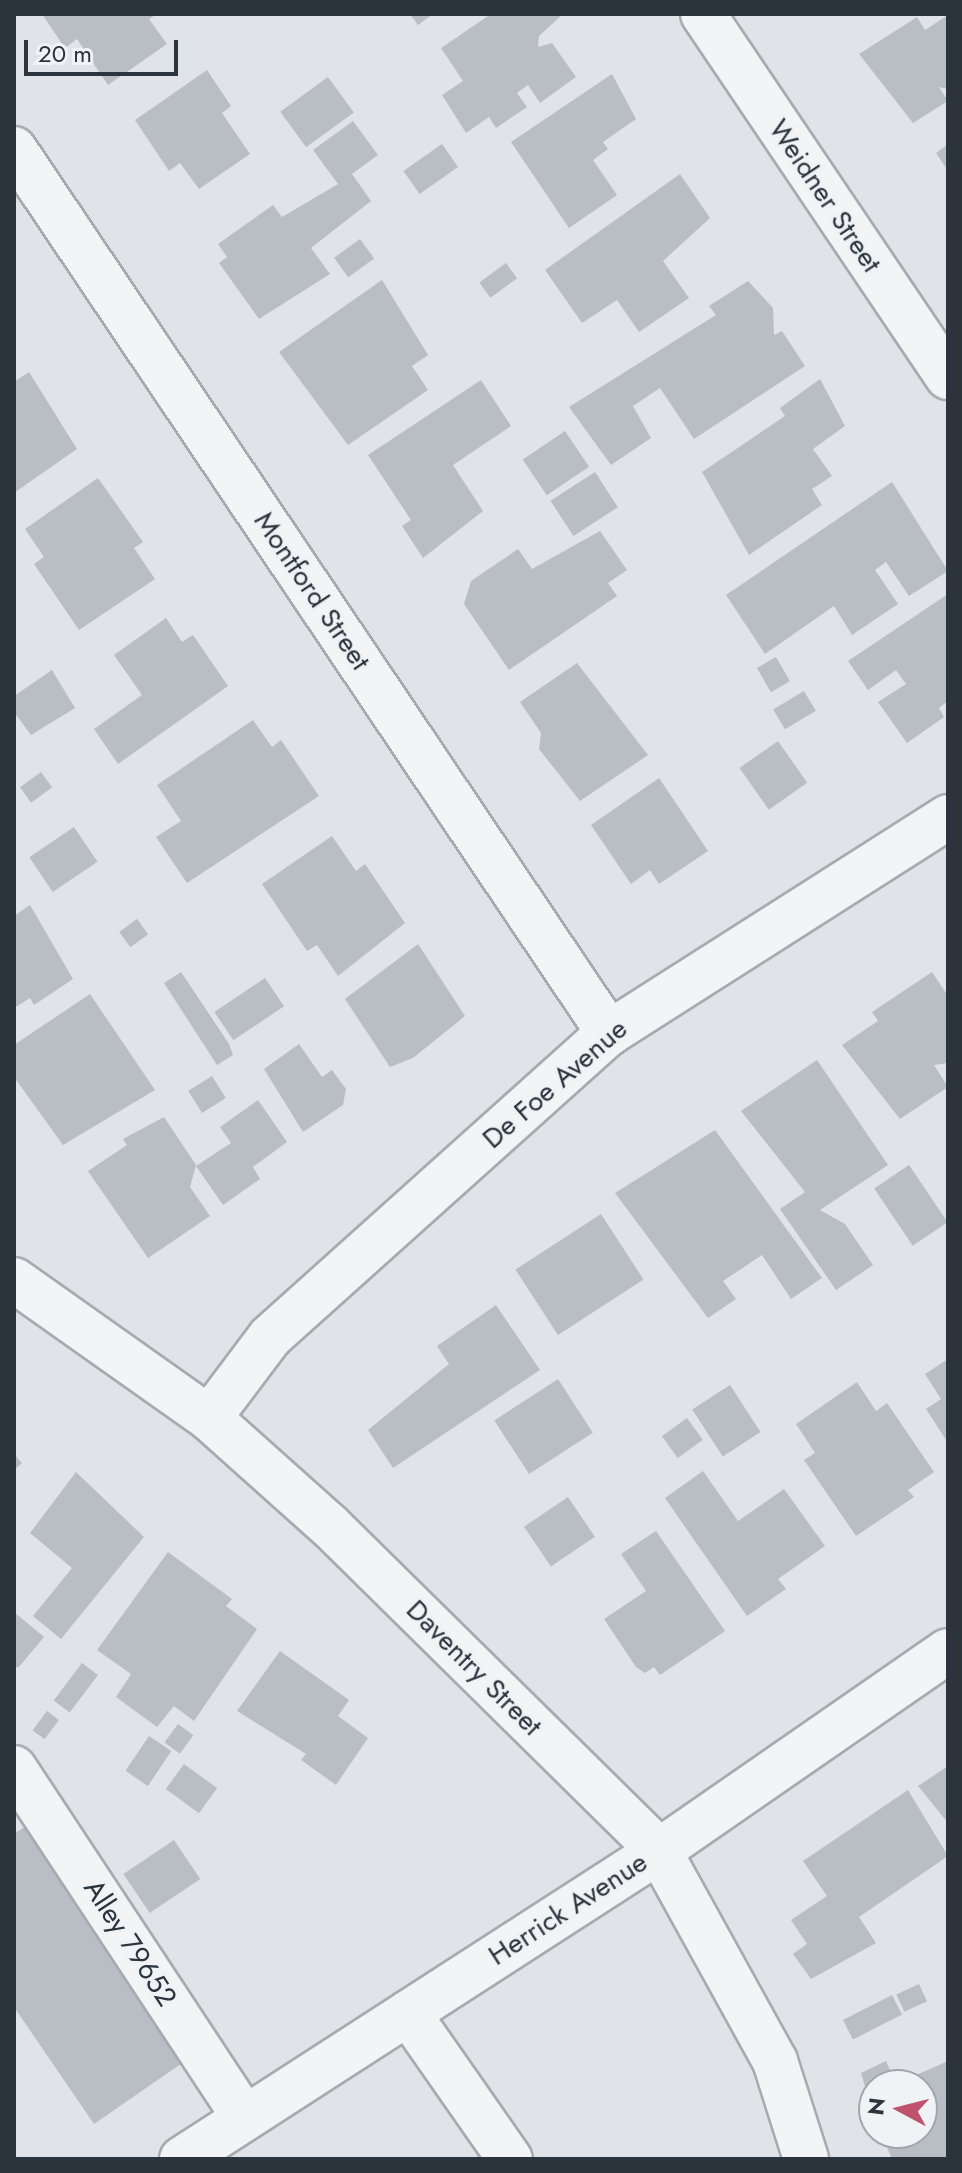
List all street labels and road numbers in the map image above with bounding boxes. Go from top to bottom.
street label: Weidner Street [762,113,888,279]
street label: Montford Street [247,506,377,676]
street label: De Foe Avenue [476,1012,634,1156]
street label: Daventry Street [399,1593,549,1743]
street label: Herrick Avenue [482,1845,654,1973]
street label: Alley 79652 [76,1873,184,2013]

